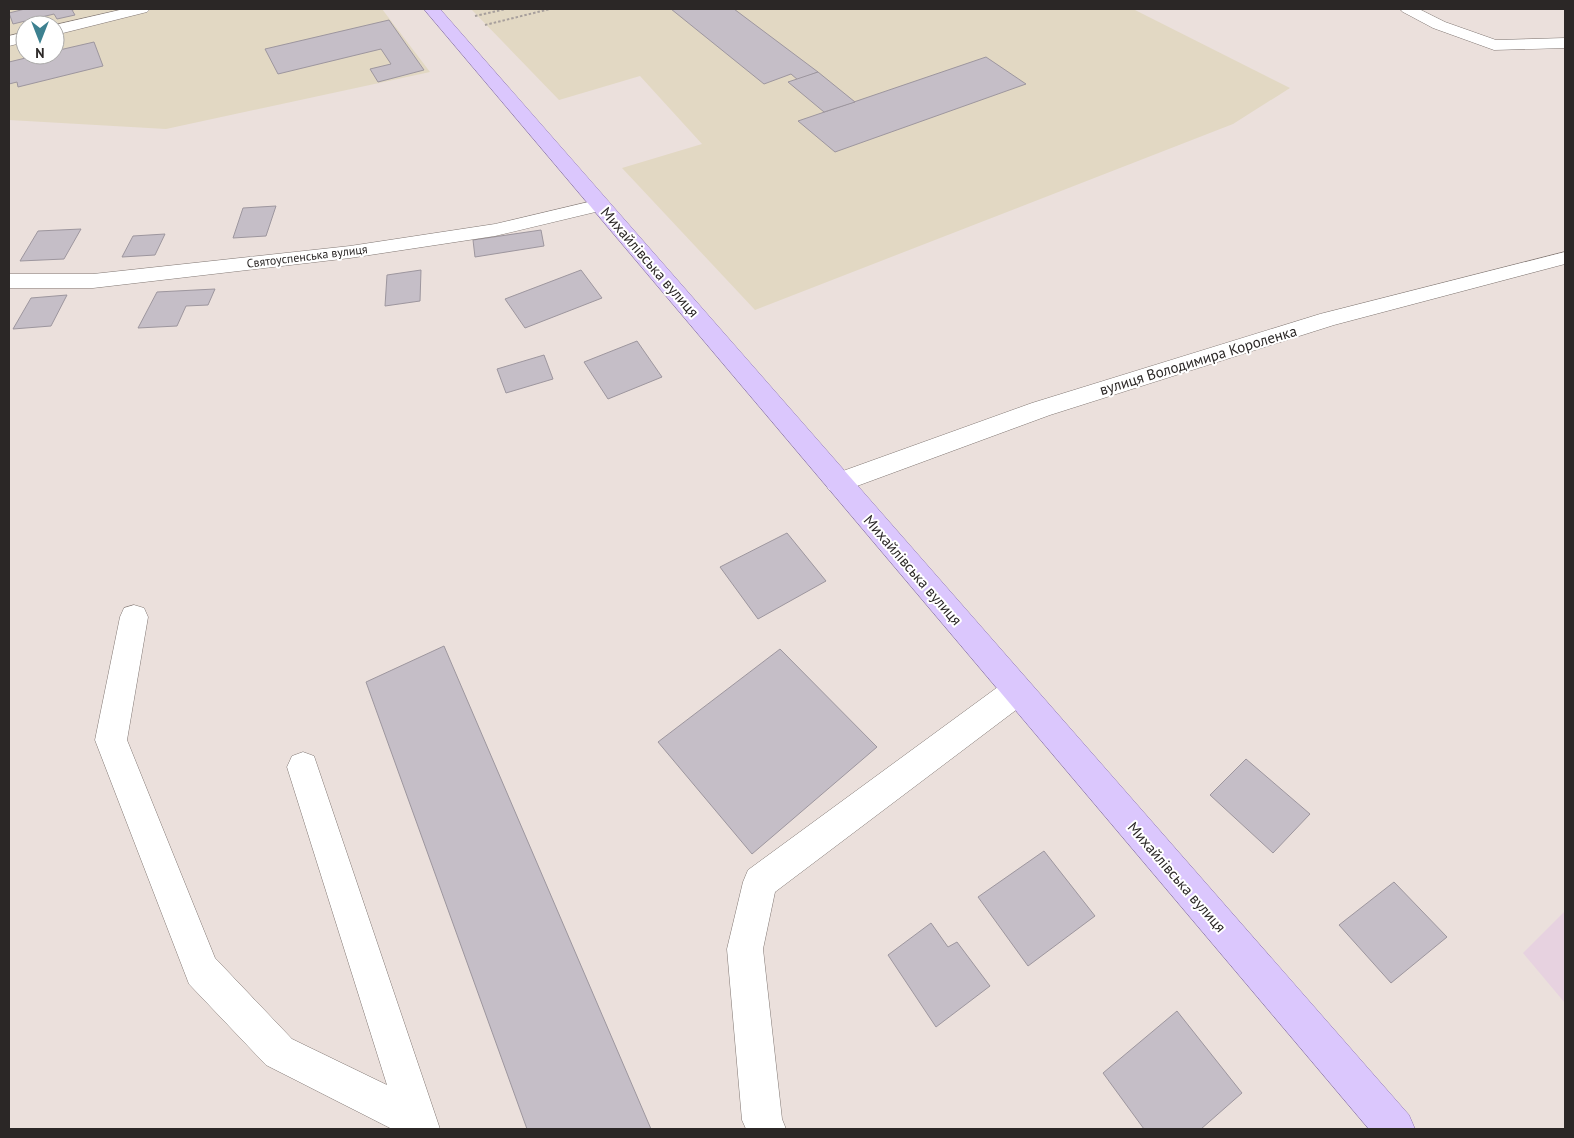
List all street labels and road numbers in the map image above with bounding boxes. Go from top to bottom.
street label: Михайлівська вулиця [597,203,703,321]
street label: Святоуспенська вулиця [246,241,368,271]
street label: вулиця Володимира Короленка [1097,321,1299,399]
street label: Михайлівська вулиця [860,511,966,629]
street label: Михайлівська вулиця [1124,818,1230,936]

